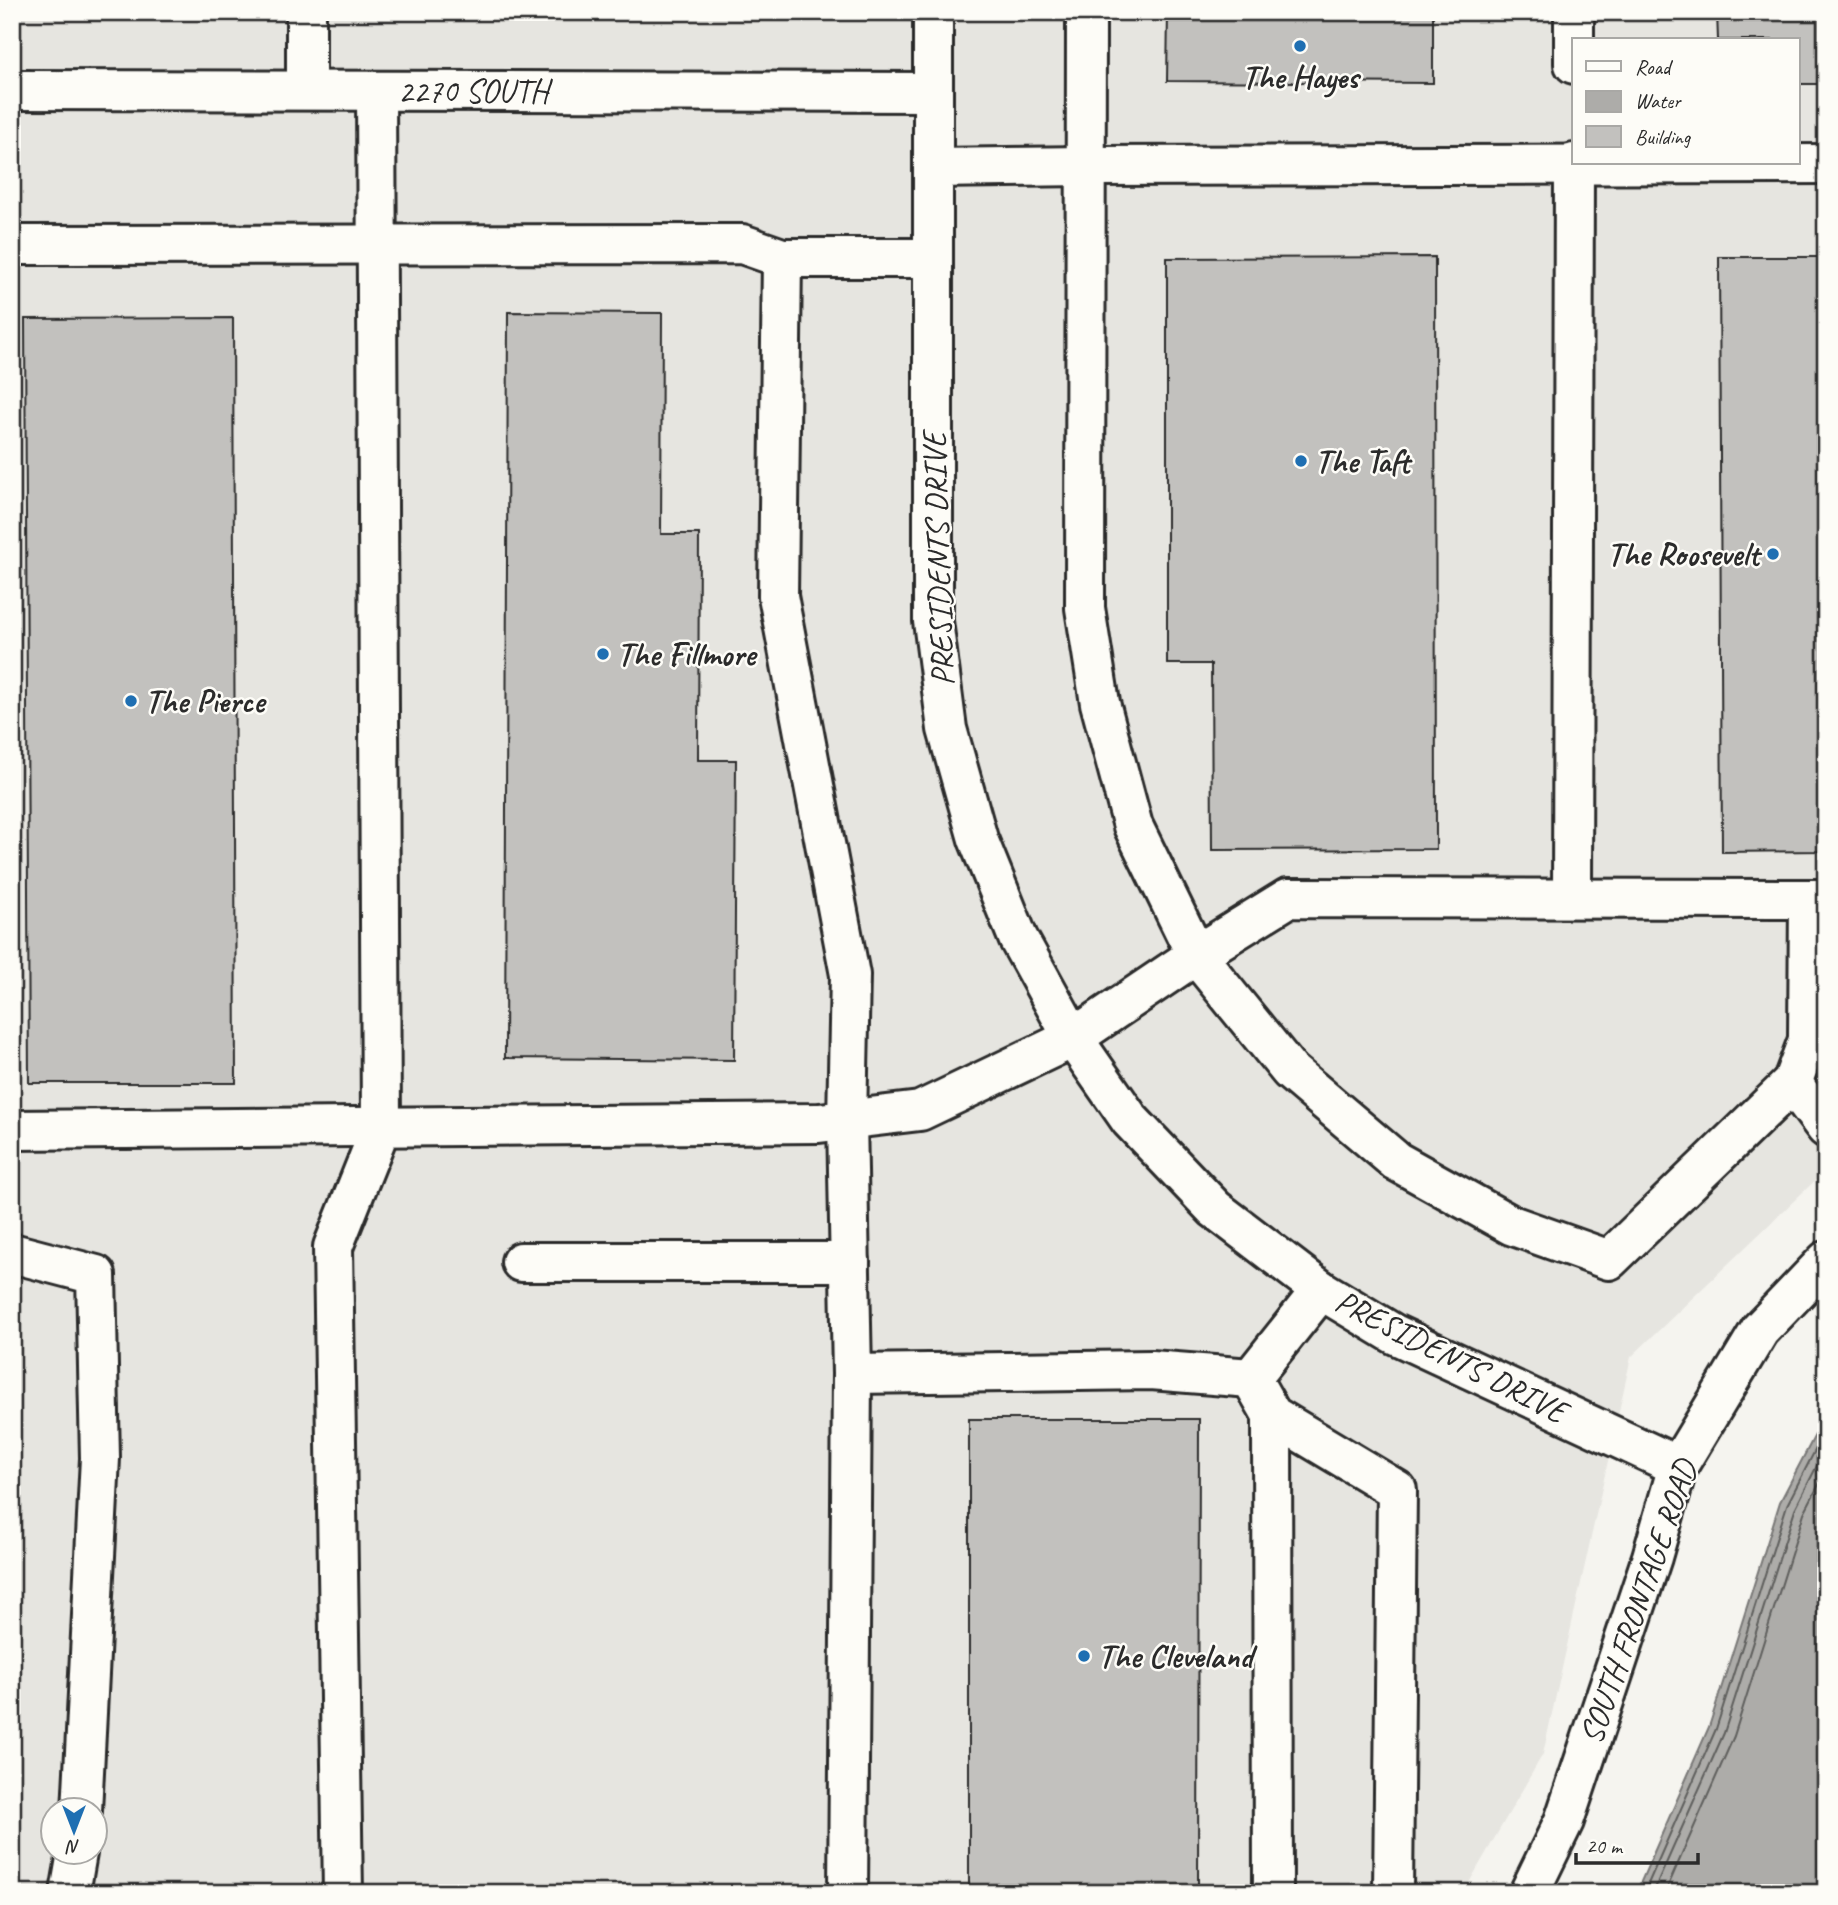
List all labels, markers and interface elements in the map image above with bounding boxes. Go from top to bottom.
marker: The Hayes [1292,38,1308,54]
legend [1572,38,1800,164]
text: Road [1635,54,1674,80]
place label: The Hayes [1242,56,1362,98]
street label: 2270 SOUTH [398,70,554,112]
text: Water [1635,88,1682,114]
text: Building [1635,124,1692,150]
street label: PRESIDENTS DRIVE [912,428,963,687]
place label: The Taft [1315,440,1413,482]
marker: The Taft [1293,453,1309,469]
place label: The Roosevelt [1607,533,1763,575]
marker: The Roosevelt [1765,546,1781,562]
place label: The Fillmore [617,633,758,675]
marker: The Fillmore [595,646,611,662]
place label: The Pierce [145,680,267,722]
marker: The Pierce [123,693,139,709]
street label: PRESIDENTS DRIVE [1328,1280,1577,1434]
street label: SOUTH FRONTAGE ROAD [1570,1452,1707,1749]
place label: The Cleveland [1098,1635,1258,1677]
marker: The Cleveland [1076,1648,1092,1664]
north arrow [38,1797,108,1867]
scale bar [1576,1821,1698,1865]
text: 20 m [1586,1833,1624,1859]
text: N [65,1835,80,1859]

